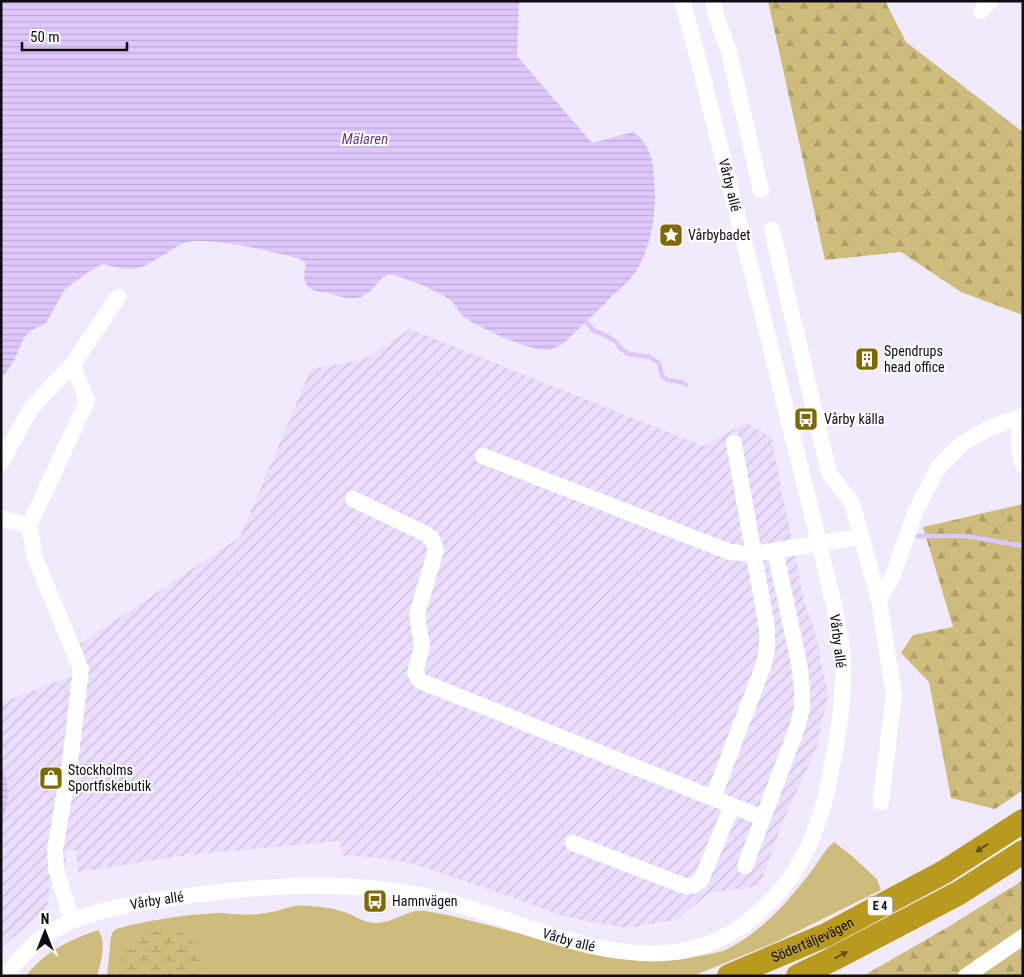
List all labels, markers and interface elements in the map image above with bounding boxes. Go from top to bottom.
scale bar [22,20,128,52]
text: 50 m [30,28,60,46]
water label: Mälaren [342,130,388,148]
street label: Vårby allé [716,157,744,214]
place icon: Vårbybadet [658,222,684,248]
place label: Vårbybadet [688,227,750,243]
place label: Spendrups head office [884,343,945,375]
building icon: Spendrups head office [854,346,880,372]
bus stop icon: Vårby källa [793,406,819,432]
place label: Vårby källa [824,411,885,427]
street label: Vårby allé [827,613,849,669]
place label: Stockholms Sportfiskebutik [68,762,152,794]
shop icon: Stockholms Sportfiskebutik [38,765,64,791]
one-way arrow [975,843,988,852]
street label: Vårby allé [129,888,185,912]
bus stop icon: Hamnvägen [362,888,388,914]
place label: Hamnvägen [392,893,458,909]
road number: E 4 [868,896,892,916]
north arrow [20,907,70,957]
text: N [41,911,49,927]
street label: Södertäljevägen [769,914,856,965]
street label: Vårby allé [540,925,597,955]
one-way arrow [834,951,849,959]

